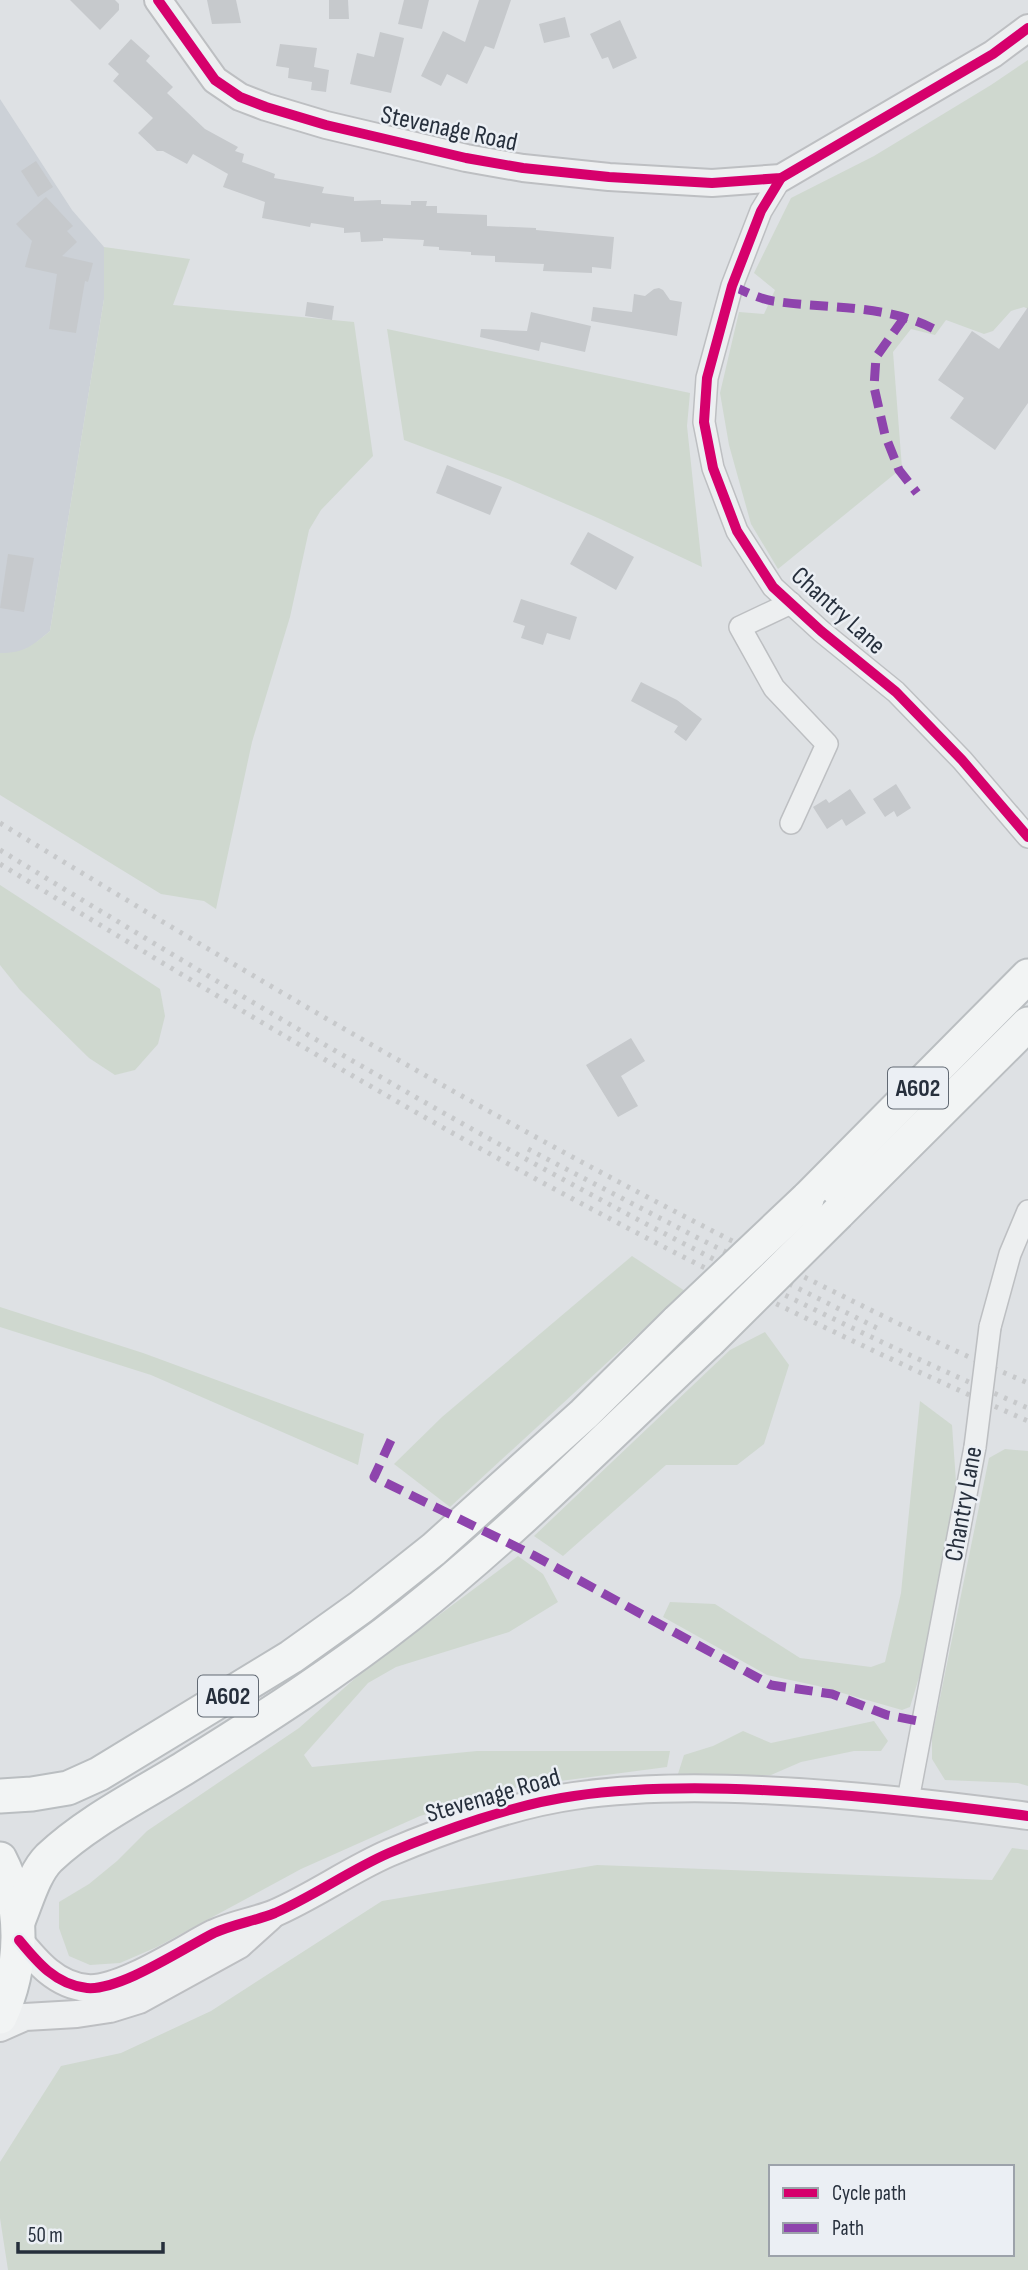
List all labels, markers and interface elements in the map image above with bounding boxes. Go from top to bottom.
street label: Stevenage Road [378,99,520,159]
street label: Chantry Lane [785,561,891,661]
road number: A602 [888,1068,948,1108]
street label: Chantry Lane [939,1444,989,1564]
road number: A602 [198,1676,258,1716]
street label: Stevenage Road [422,1762,564,1830]
legend [769,2165,1014,2256]
text: Cycle path [832,2181,906,2206]
scale bar [18,2210,163,2254]
text: Path [832,2216,864,2241]
text: 50 m [28,2223,63,2248]

